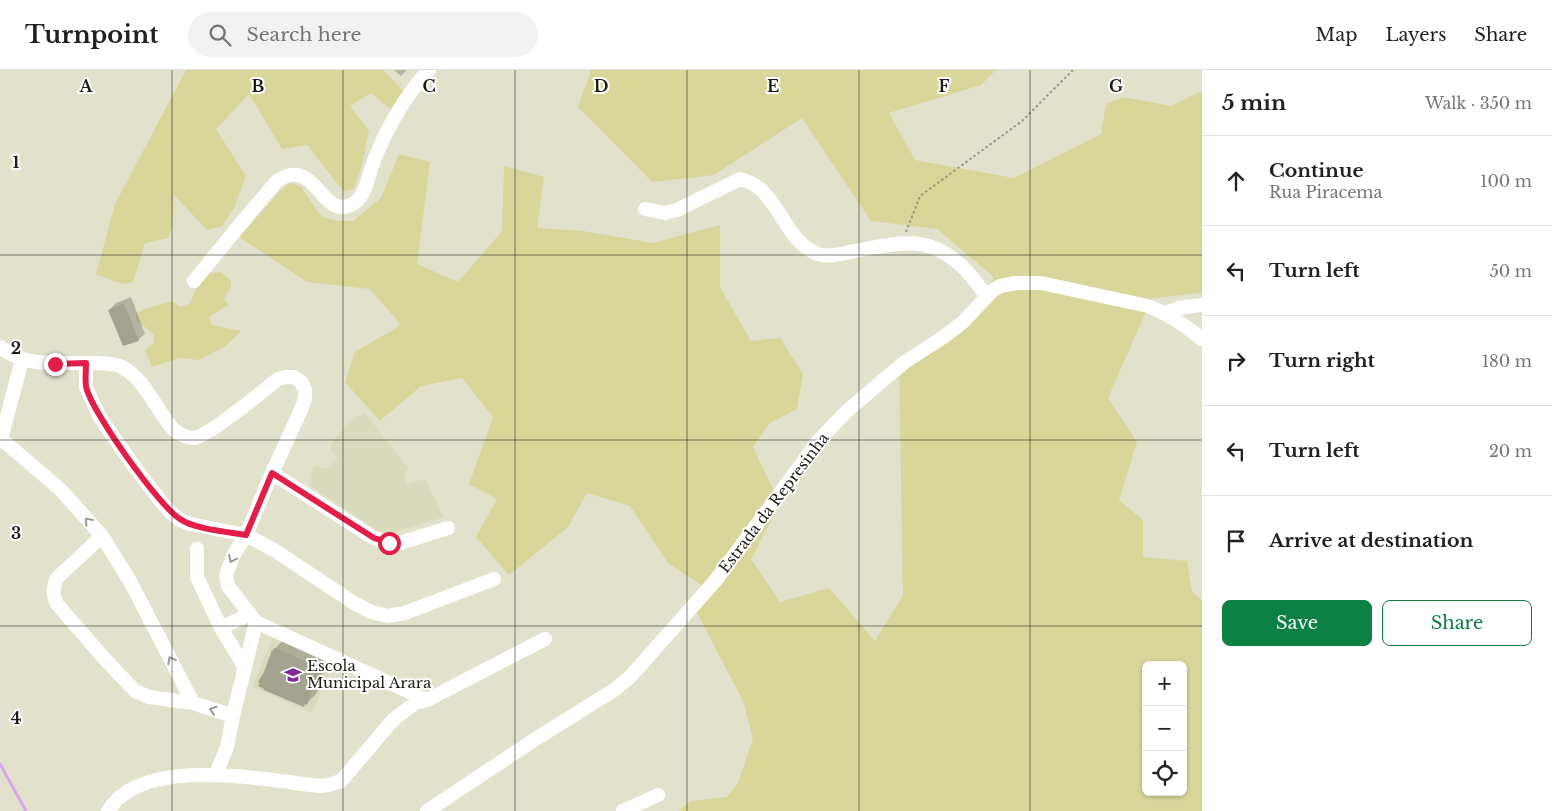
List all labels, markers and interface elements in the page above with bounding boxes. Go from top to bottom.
search box [188,12,538,57]
text: Turnpoint [25,20,158,49]
icon: search [206,21,234,49]
text: Search here [246,23,361,46]
text: Map [1316,24,1357,46]
text: Layers [1385,24,1446,46]
text: Share [1474,24,1527,46]
text: A [79,76,94,96]
text: B [252,76,265,96]
text: C [422,76,436,96]
text: D [594,76,608,96]
text: E [767,76,779,96]
text: F [938,76,950,96]
text: G [1109,76,1123,96]
text: 5 min [1222,90,1286,116]
text: Walk · 350 m [1425,93,1532,113]
text: 1 [13,152,20,172]
text: Continue [1269,159,1364,182]
icon: ahead [1222,167,1250,195]
text: 100 m [1480,171,1532,191]
text: Rua Piracema [1269,182,1382,202]
icon: left [1222,257,1250,285]
text: Turn left [1269,259,1360,282]
text: 50 m [1490,261,1532,281]
text: 2 [11,338,21,358]
icon: right [1222,347,1250,375]
text: Turn right [1269,349,1375,372]
text: 180 m [1482,351,1532,371]
route end [44,353,67,376]
street label: Estrada da Represinha [715,428,833,577]
icon: left [1222,437,1250,465]
text: Turn left [1269,439,1360,462]
text: 20 m [1489,441,1532,461]
one-way arrow [85,517,94,526]
text: 3 [11,523,21,543]
icon: arrive [1222,527,1250,555]
text: Arrive at destination [1269,529,1473,552]
route start [378,532,401,555]
one-way arrow [228,554,239,563]
button: Save [1222,600,1372,646]
button: Share [1382,600,1532,646]
one-way arrow [168,656,178,665]
place label: Escola Municipal Arara [307,656,432,692]
map controls [1142,661,1187,796]
button: + [1142,661,1187,706]
school or university icon: Escola Municipal Arara [283,665,303,685]
one-way arrow [209,706,218,716]
button: − [1142,706,1187,751]
text: 4 [11,708,21,728]
button: locate [1142,751,1187,796]

